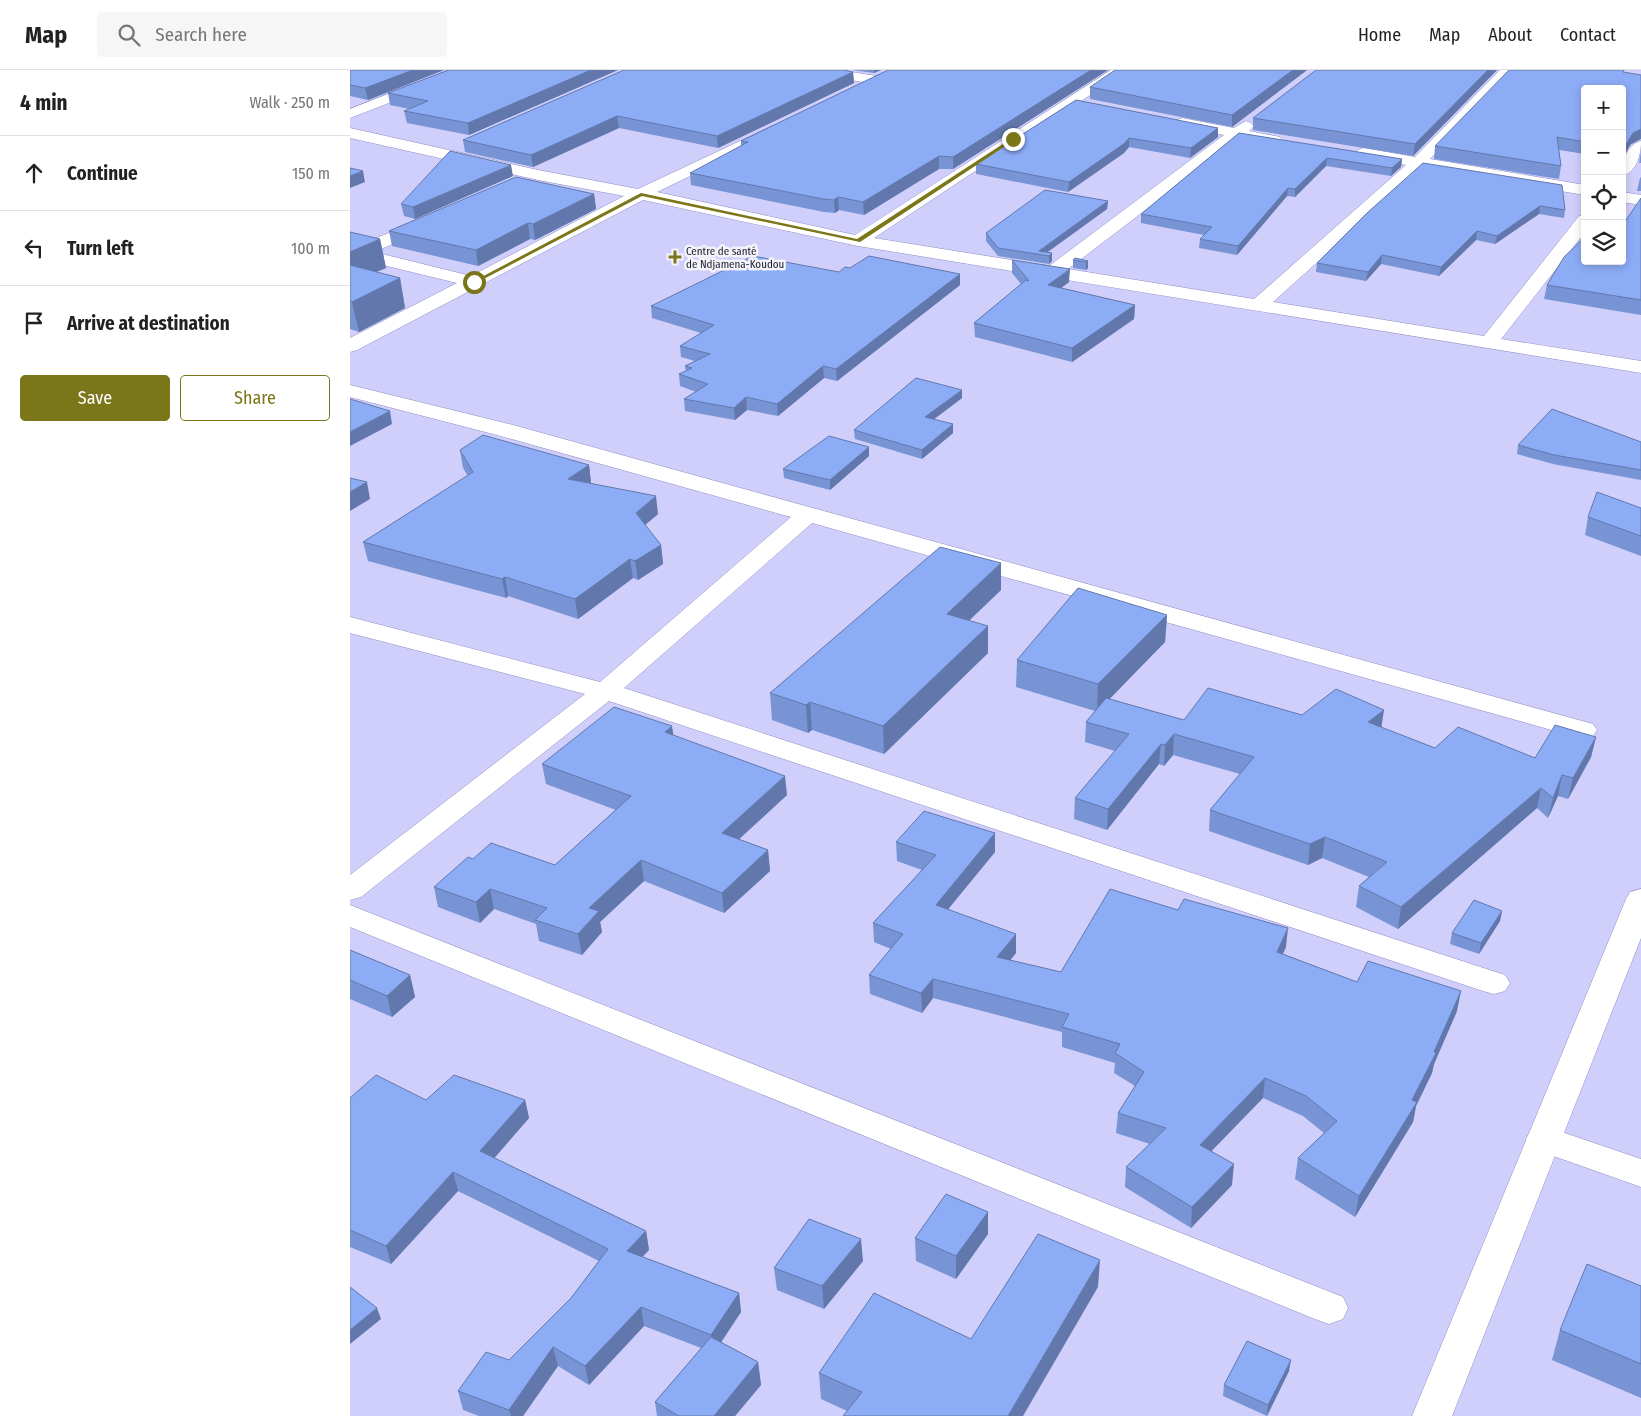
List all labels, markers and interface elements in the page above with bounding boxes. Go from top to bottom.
search box [97,12,447,57]
text: Map [25,21,67,49]
icon: search [115,21,143,49]
text: Search here [155,23,247,46]
text: Home [1358,24,1401,46]
text: Map [1429,24,1460,46]
text: About [1488,24,1532,46]
text: Contact [1560,24,1616,46]
map controls [1581,85,1626,265]
button: + [1581,85,1626,130]
text: 4 min [20,90,68,116]
text: Walk · 250 m [249,93,330,112]
route end [1002,128,1025,151]
button: − [1581,130,1626,175]
icon: ahead [20,159,48,187]
text: Continue [67,162,138,185]
text: 150 m [292,164,330,183]
button: locate [1581,175,1626,220]
button: layers [1581,220,1626,265]
icon: left [20,234,48,262]
text: Turn left [67,237,134,260]
text: 100 m [291,239,330,258]
place label: Centre de santé de Ndjamena-Koudou [686,245,784,271]
marker: Centre de santé de Ndjamena-Koudou [668,250,682,264]
route start [463,271,486,294]
icon: arrive [20,309,48,337]
text: Arrive at destination [67,312,230,335]
button: Save [20,375,170,421]
button: Share [180,375,330,421]

